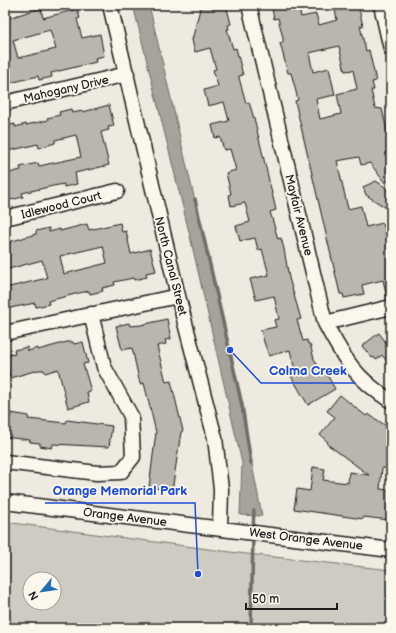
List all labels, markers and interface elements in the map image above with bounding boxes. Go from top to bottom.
street label: Mahogany Drive [22,72,110,107]
street label: Mayfair Avenue [281,173,316,257]
street label: Idlewood Court [19,188,103,223]
street label: North Canal Street [151,215,190,317]
callout: Colma Creek [261,358,355,383]
text: Colma Creek [269,363,347,379]
callout: Orange Memorial Park [45,478,195,503]
text: Orange Memorial Park [53,483,187,499]
street label: Orange Avenue [82,505,168,530]
street label: West Orange Avenue [248,525,364,554]
north arrow [22,571,62,611]
scale bar [246,585,337,611]
text: N [26,589,41,602]
text: 50 m [252,592,279,607]

